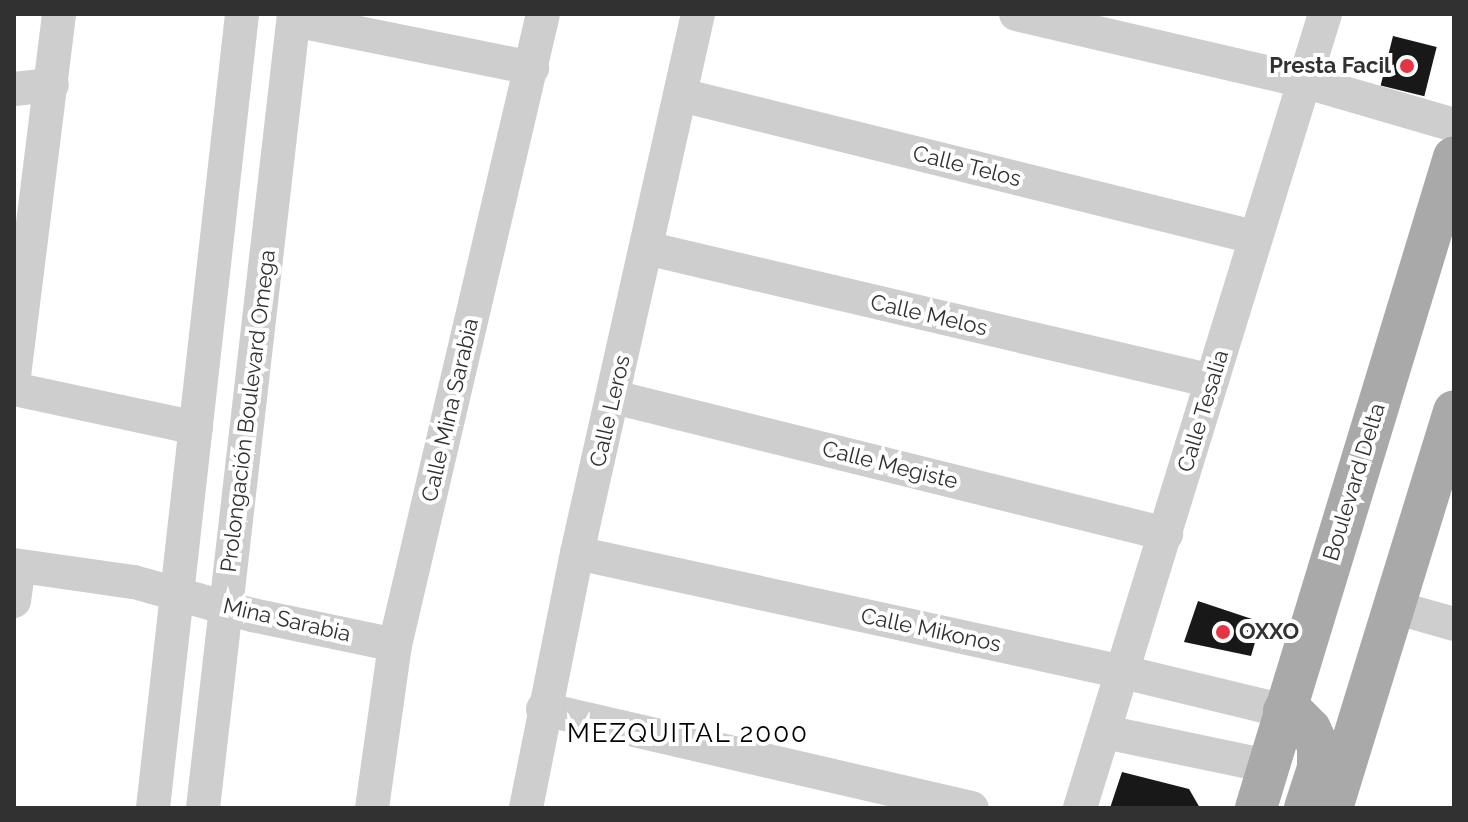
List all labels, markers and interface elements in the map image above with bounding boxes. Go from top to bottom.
place label: Presta Facil [1269,53,1391,79]
marker: Presta Facil [1398,57,1416,75]
street label: Calle Telos [910,140,1024,192]
street label: Prolongación Boulevard Omega [215,248,281,574]
street label: Calle Melos [868,289,990,341]
street label: Calle Mina Sarabia [416,316,484,504]
street label: Calle Tesalia [1172,346,1234,476]
street label: Calle Leros [584,352,636,470]
street label: Boulevard Delta [1317,400,1391,564]
street label: Calle Megiste [820,435,960,495]
street label: Mina Sarabia [221,593,353,647]
street label: Calle Mikonos [859,602,1003,658]
place label: OXXO [1239,619,1299,645]
marker: OXXO [1214,623,1232,641]
district label: MEZQUITAL 2000 [567,718,809,750]

